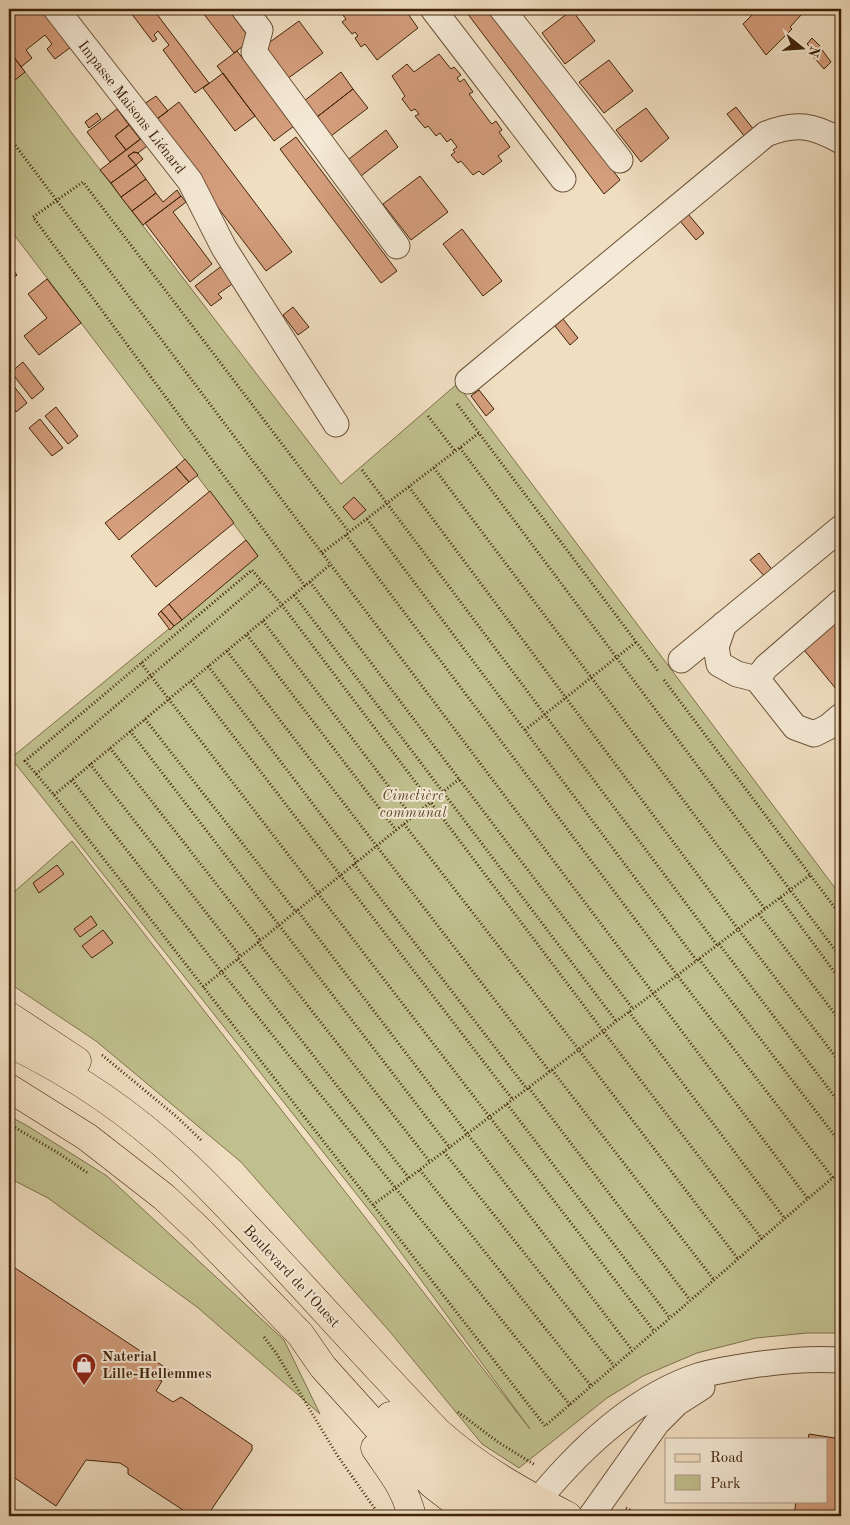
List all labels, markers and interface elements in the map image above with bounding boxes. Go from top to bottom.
north arrow [778,22,828,72]
street label: Impasse Maisons Liénard [74,39,187,177]
text: N [805,44,822,59]
park label: Cimetière communal [379,789,447,821]
street label: Boulevard de l'Ouest [240,1223,342,1331]
place label: Naterial Lille-Hellemmes [102,1350,212,1382]
shop icon: Naterial Lille-Hellemmes [71,1352,97,1386]
legend [665,1438,828,1502]
text: Road [710,1451,744,1466]
text: Park [710,1477,741,1492]

